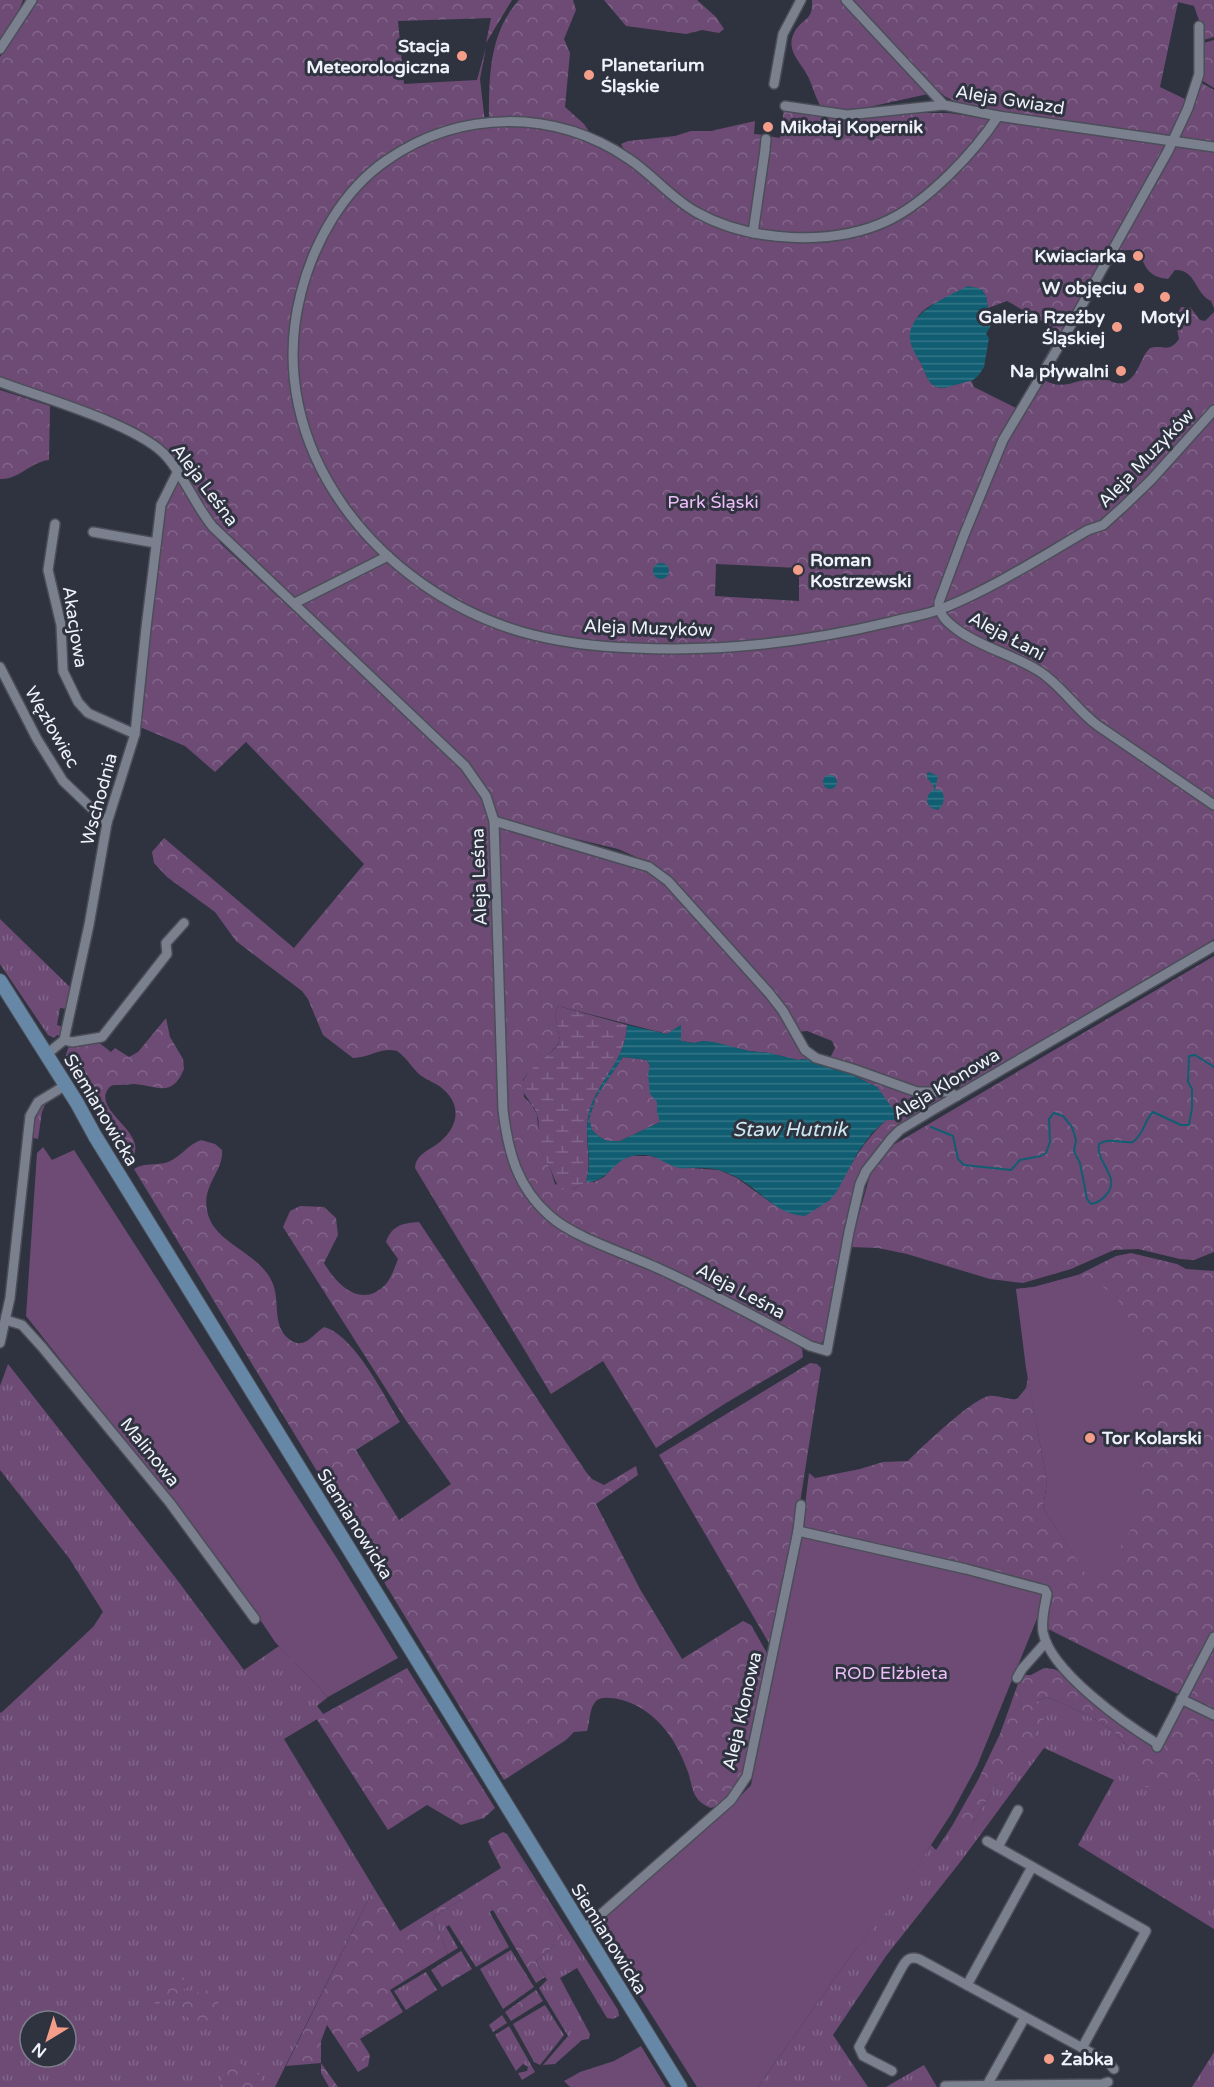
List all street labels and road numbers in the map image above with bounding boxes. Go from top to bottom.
street label: Aleja Gwiazd [954,81,1066,119]
street label: Aleja Muzyków [1093,404,1199,512]
street label: Aleja Leśna [167,439,243,531]
street label: Akacjowa [58,585,92,669]
street label: Aleja Łani [965,607,1049,665]
street label: Aleja Muzyków [583,615,713,641]
street label: Węzłowiec [20,682,84,772]
street label: Wschodnia [76,750,122,848]
street label: Aleja Leśna [466,828,492,926]
street label: Aleja Klonowa [889,1043,1003,1125]
street label: Siemianowicka [59,1050,143,1170]
street label: Aleja Leśna [693,1258,789,1324]
street label: Malinowa [115,1413,185,1491]
street label: Siemianowicka [312,1464,398,1584]
street label: Aleja Klonowa [718,1650,766,1772]
street label: Siemianowicka [566,1879,652,1999]

